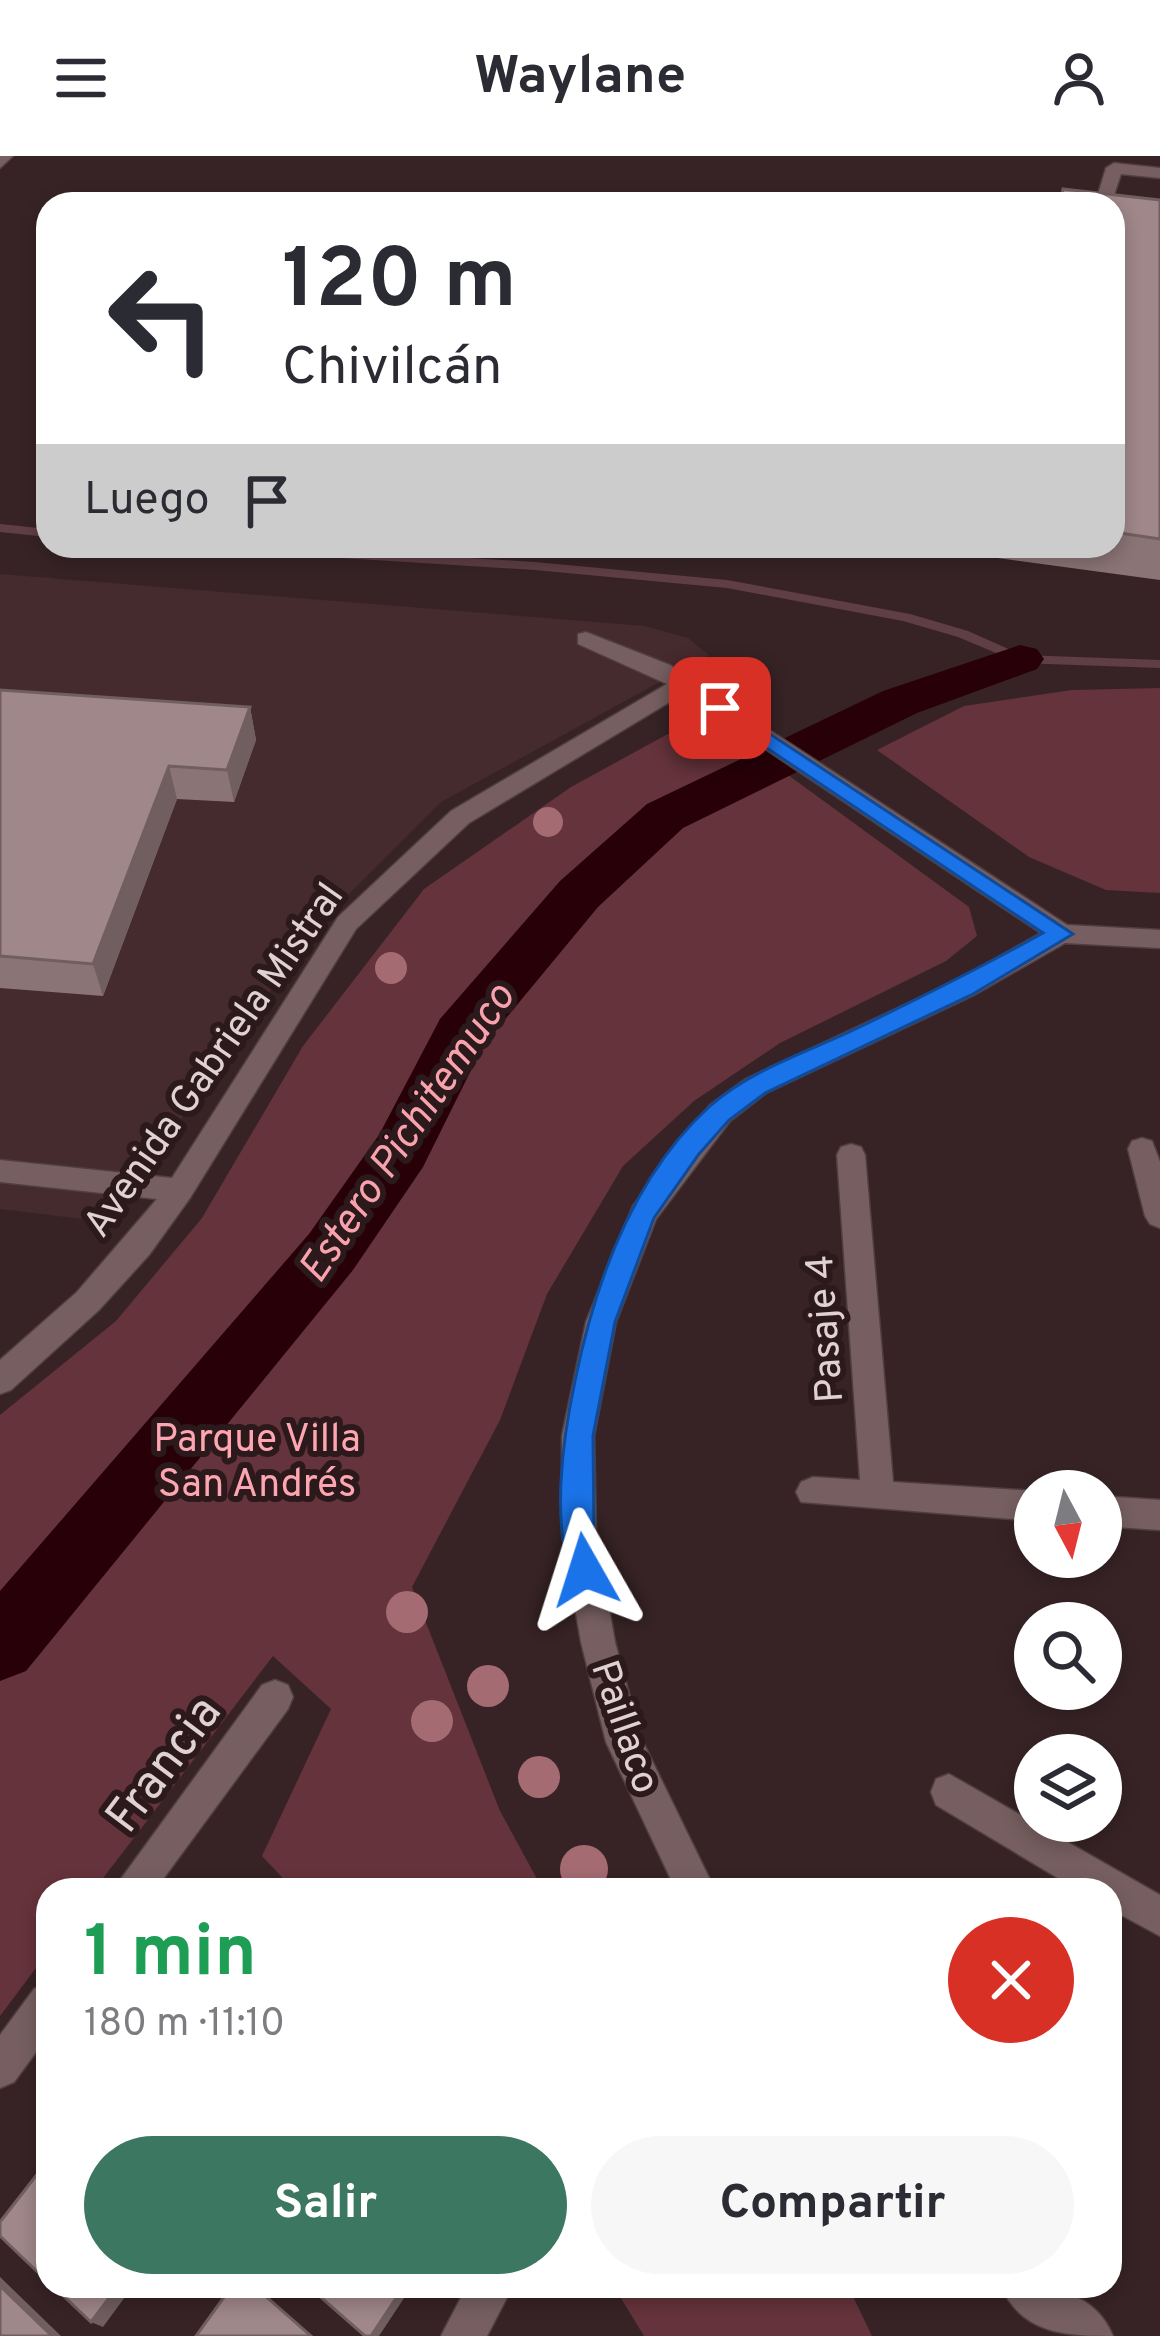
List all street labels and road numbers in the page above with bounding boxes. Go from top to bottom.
street label: Avenida Gabriela Mistral [75,875,357,1248]
street label: Pasaje 4 [798,1253,857,1404]
street label: Paillaco [577,1655,668,1800]
street label: Francia [95,1686,237,1846]

